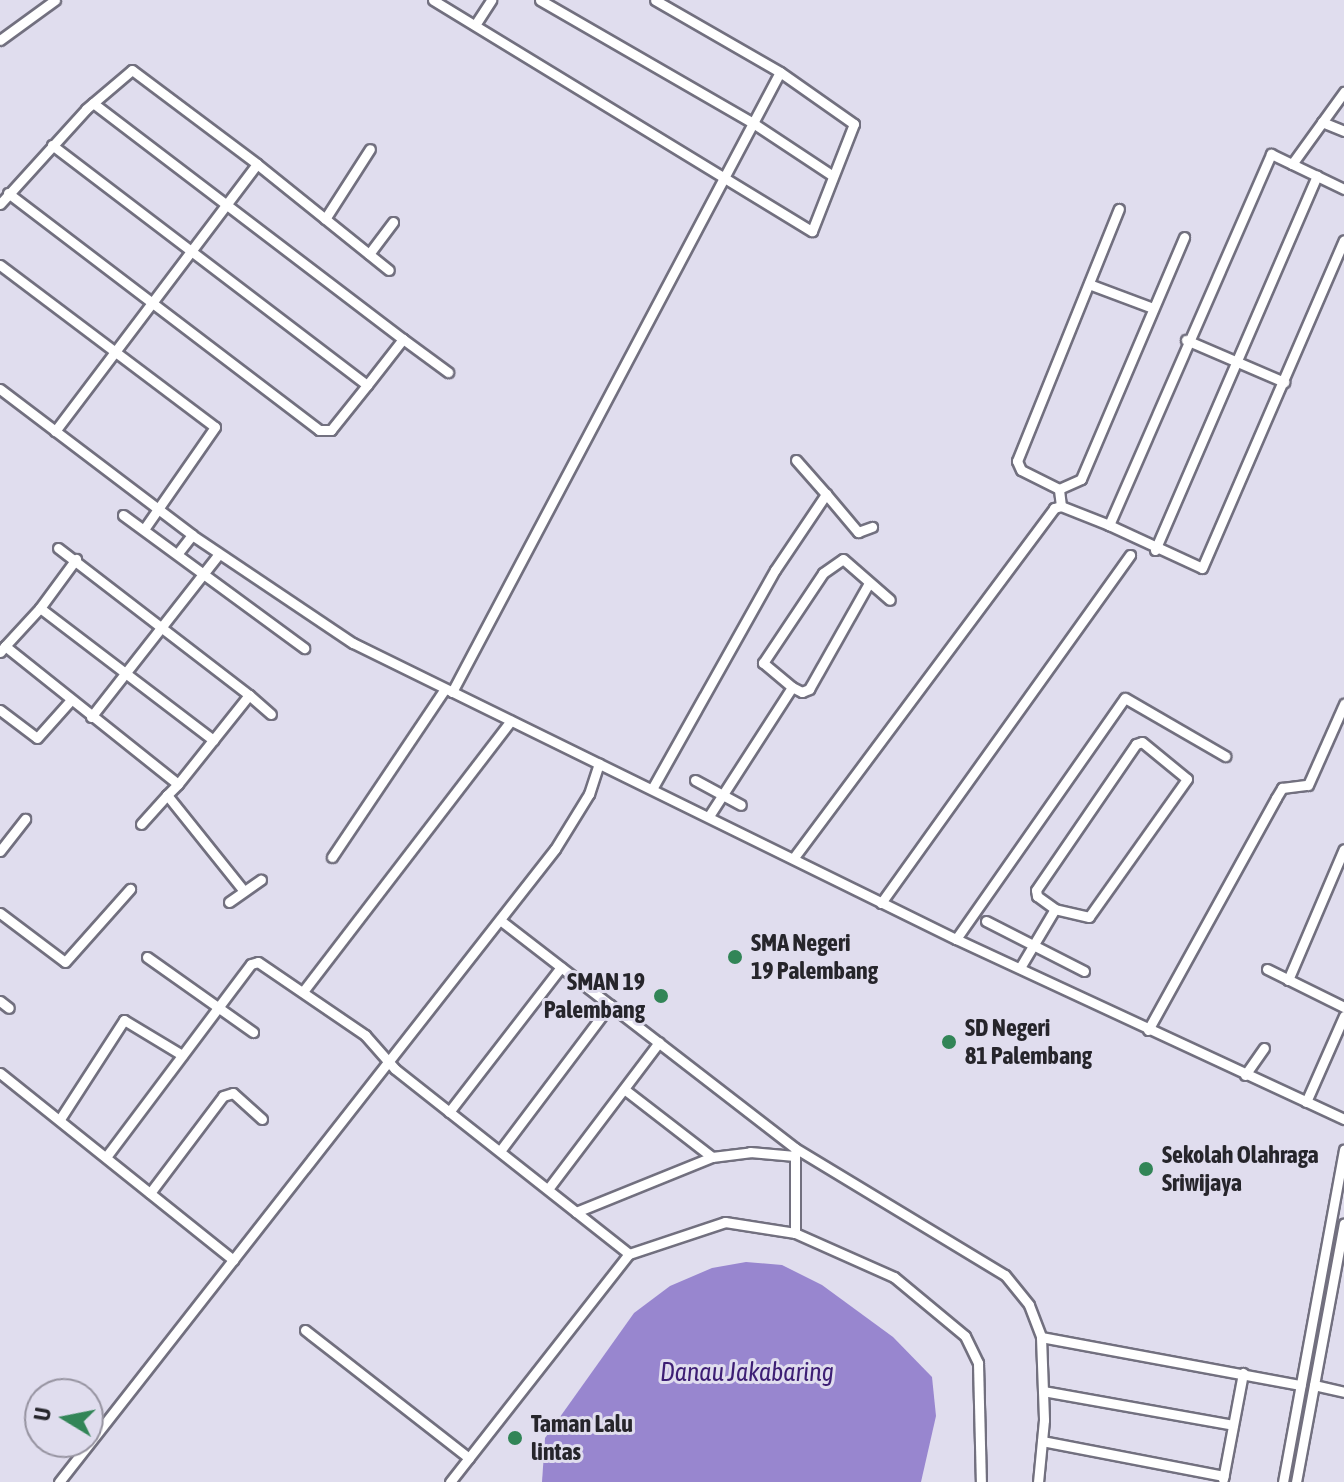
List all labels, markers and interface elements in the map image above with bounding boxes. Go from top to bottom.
place label: SMA Negeri 19 Palembang [751,929,878,985]
marker: SMA Negeri 19 Palembang [726,948,744,966]
place label: SMAN 19 Palembang [544,968,645,1024]
marker: SMAN 19 Palembang [652,987,670,1005]
place label: SD Negeri 81 Palembang [965,1014,1092,1070]
marker: SD Negeri 81 Palembang [940,1033,958,1051]
place label: Sekolah Olahraga Sriwijaya [1162,1141,1319,1197]
marker: Sekolah Olahraga Sriwijaya [1137,1160,1155,1178]
water label: Danau Jakabaring [660,1357,834,1389]
north arrow [24,1378,104,1458]
text: U [28,1406,56,1423]
place label: Taman Lalu lintas [531,1410,633,1466]
marker: Taman Lalu lintas [506,1429,524,1447]

